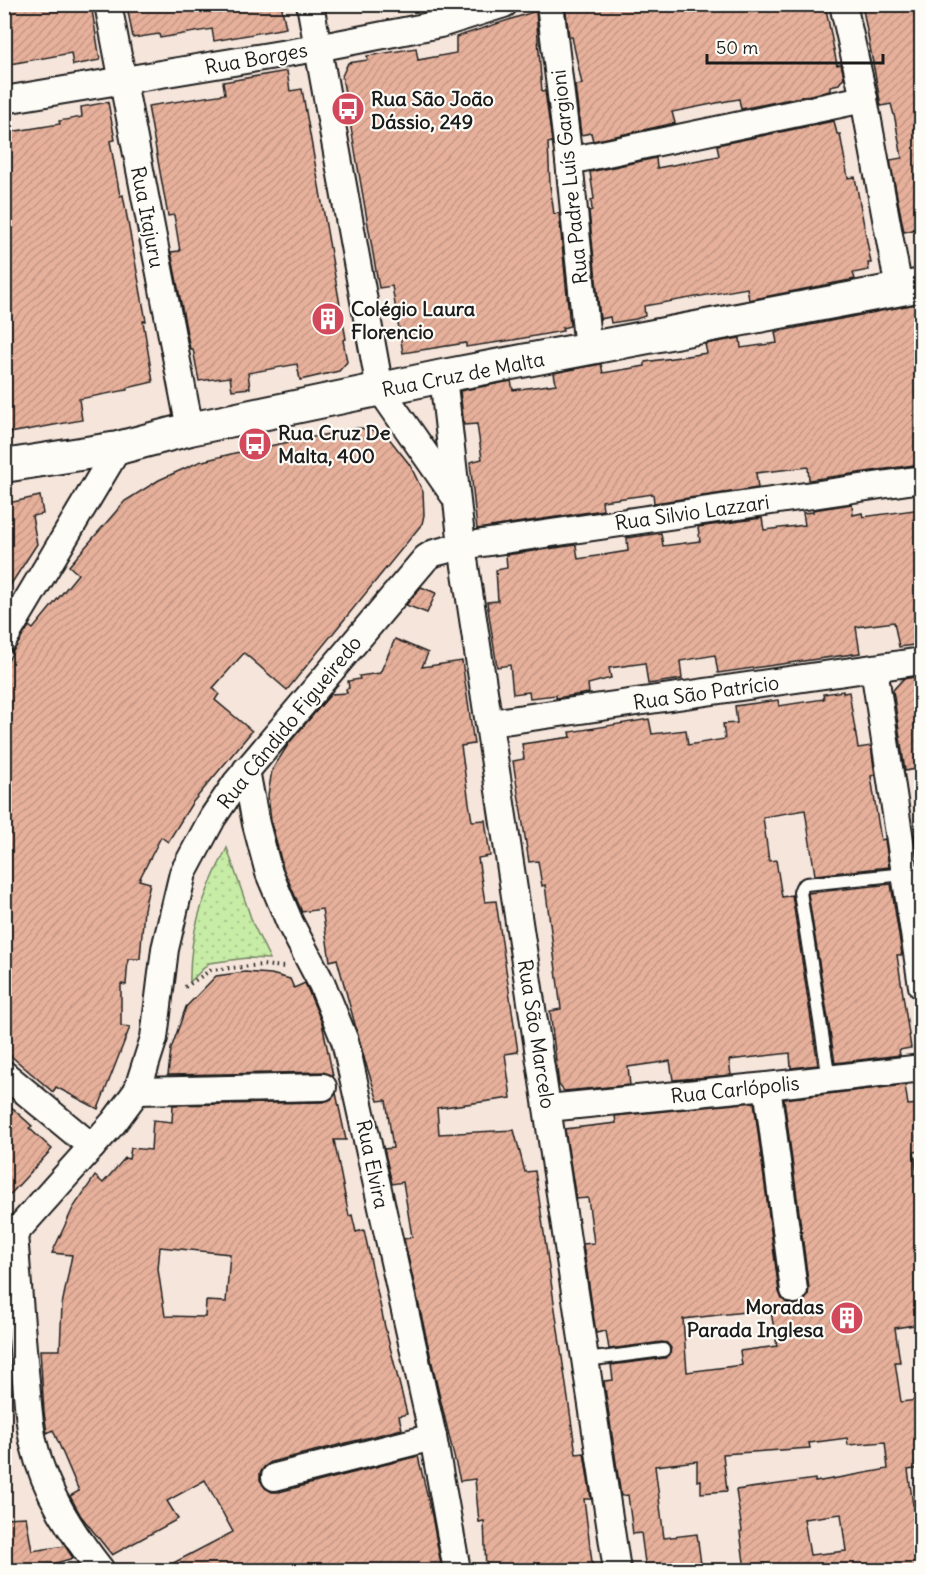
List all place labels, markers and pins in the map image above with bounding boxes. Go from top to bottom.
place label: Rua São João Dássio, 249 [371,86,494,134]
bus stop icon: Rua São João Dássio, 249 [330,91,366,127]
place label: Colégio Laura Florencio [351,296,476,344]
building icon: Colégio Laura Florencio [310,301,346,337]
place label: Rua Cruz De Malta, 400 [278,420,391,468]
bus stop icon: Rua Cruz De Malta, 400 [237,426,273,462]
place label: Moradas Parada Inglesa [687,1294,825,1342]
building icon: Moradas Parada Inglesa [829,1300,865,1336]

